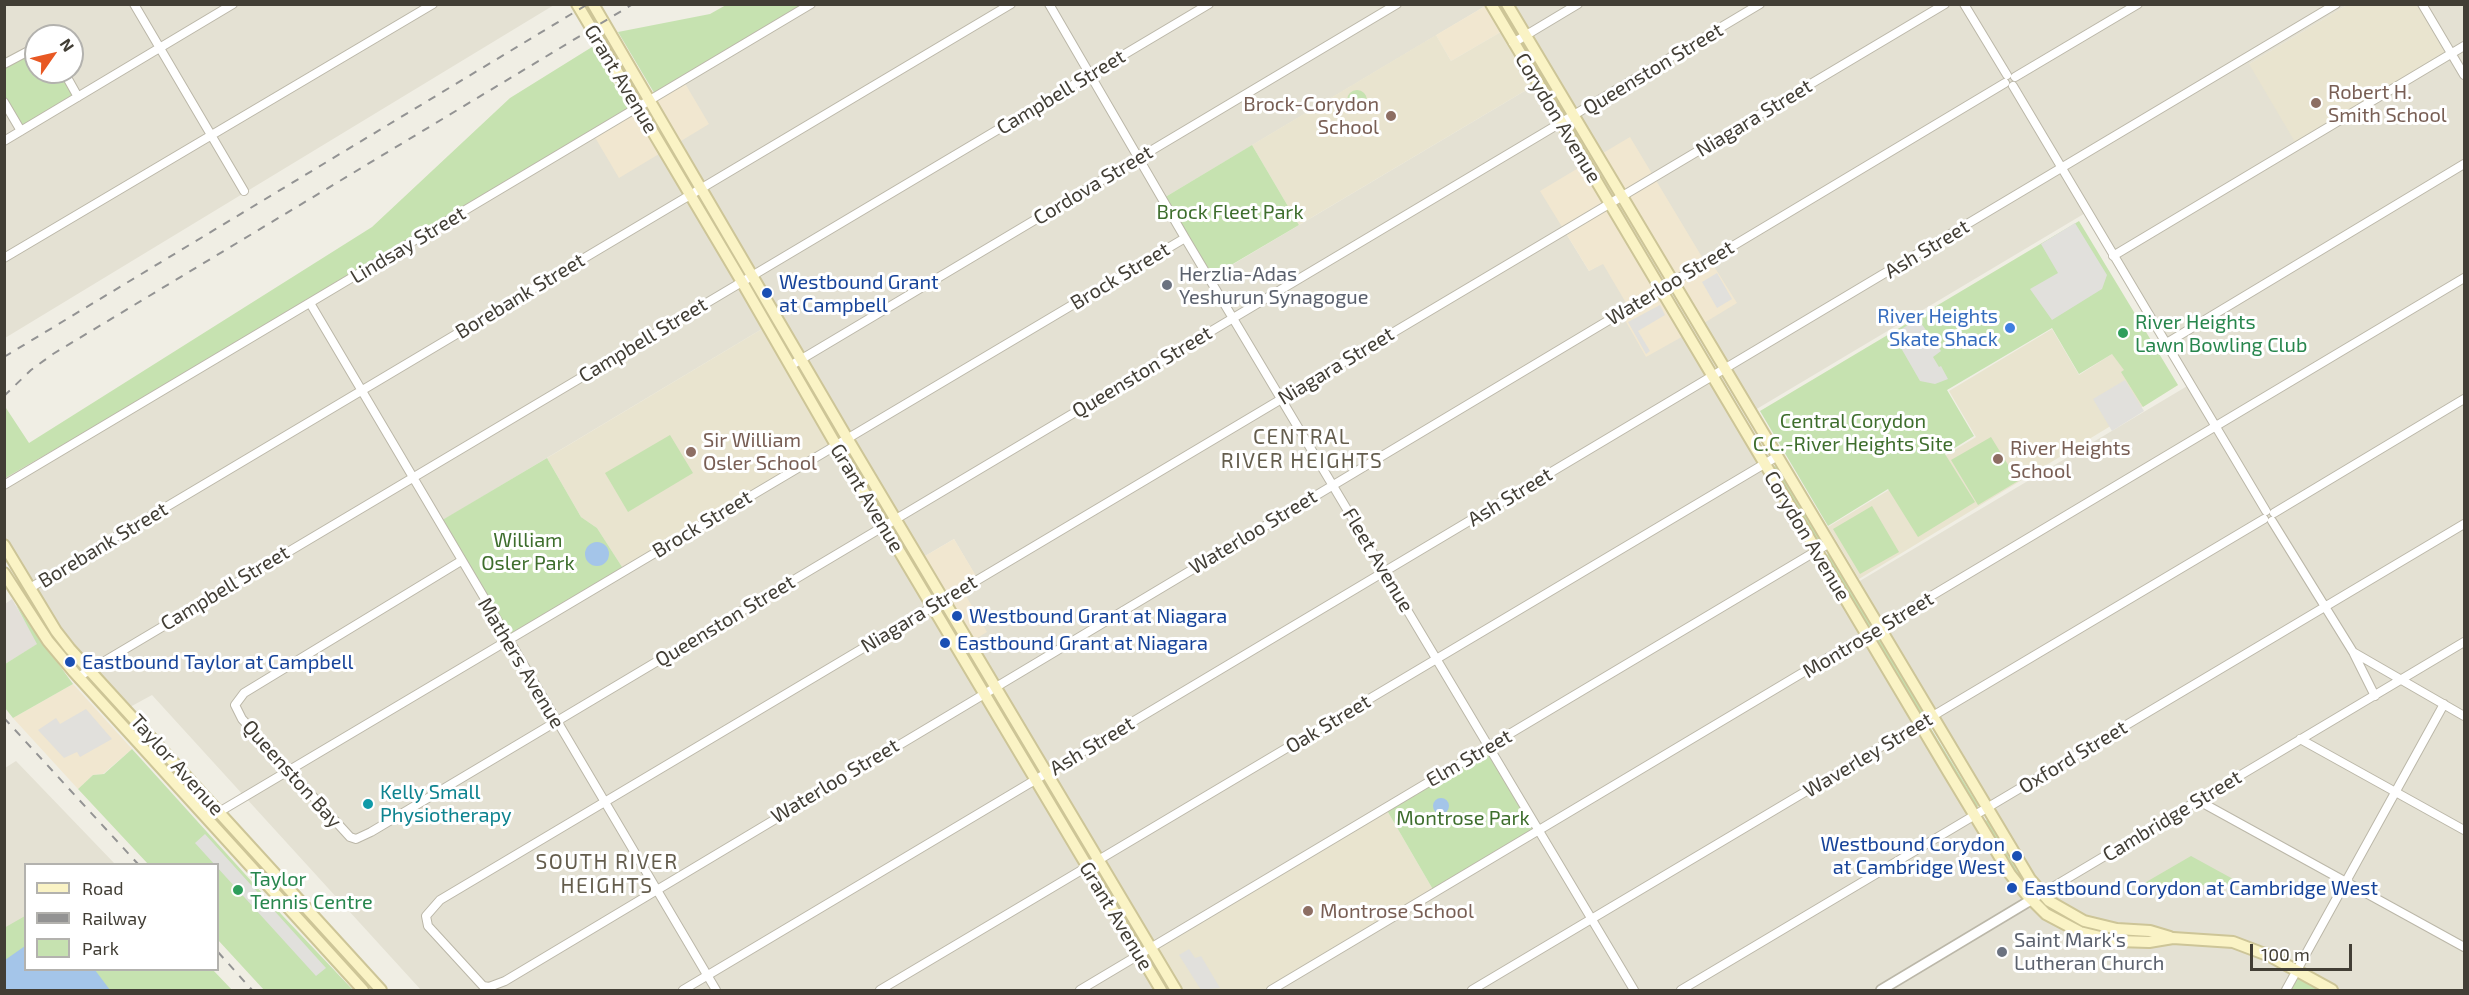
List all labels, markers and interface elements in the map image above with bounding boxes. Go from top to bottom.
street label: Queenston Street [1579,18,1727,120]
street label: Grant Avenue [579,20,663,138]
north arrow [24,24,84,84]
text: N [57,35,79,55]
street label: Campbell Street [992,44,1130,140]
street label: Corydon Avenue [1510,49,1606,187]
street label: Niagara Street [1692,74,1816,162]
place label: Robert H. Smith School [2328,80,2447,127]
place label: Brock-Corydon School [1243,92,1379,139]
marker: Robert H. Smith School [2309,96,2323,110]
marker: Brock-Corydon School [1384,109,1398,123]
street label: Cordova Street [1029,140,1157,230]
park label: Brock Fleet Park [1156,200,1304,224]
street label: Lindsay Street [346,201,470,289]
street label: Ash Street [1880,214,1974,284]
street label: Waterloo Street [1602,235,1738,331]
street label: Brock Street [1066,237,1174,315]
street label: Borebank Street [451,248,589,344]
place label: Herzlia-Adas Yeshurun Synagogue [1179,262,1368,309]
place label: Westbound Grant at Campbell [779,270,939,317]
marker: Herzlia-Adas Yeshurun Synagogue [1160,278,1174,292]
marker: Westbound Grant at Campbell [760,286,774,300]
street label: Campbell Street [574,292,712,388]
place label: River Heights Skate Shack [1877,304,1998,351]
place label: River Heights Lawn Bowling Club [2135,310,2307,357]
street label: Queenston Street [1068,321,1216,423]
marker: River Heights Skate Shack [2003,321,2017,335]
street label: Niagara Street [1274,322,1398,410]
marker: River Heights Lawn Bowling Club [2116,326,2130,340]
park label: Central Corydon C.C.-River Heights Site [1753,409,1953,456]
district label: CENTRAL RIVER HEIGHTS [1221,424,1383,474]
place label: Sir William Osler School [703,428,817,475]
place label: River Heights School [2010,436,2131,483]
street label: Grant Avenue [825,439,909,557]
marker: Sir William Osler School [684,445,698,459]
marker: River Heights School [1991,452,2005,466]
street label: Ash Street [1463,462,1557,532]
street label: Corydon Avenue [1759,467,1855,605]
street label: Waterloo Street [1185,484,1321,580]
street label: Brock Street [648,485,756,563]
street label: Borebank Street [34,497,172,593]
street label: Fleet Avenue [1338,504,1418,616]
park label: William Osler Park [481,528,575,575]
street label: Campbell Street [156,540,294,636]
street label: Queenston Street [651,570,799,672]
street label: Niagara Street [857,570,981,658]
street label: Montrose Street [1798,587,1938,683]
street label: Mathers Avenue [473,593,569,733]
place label: Westbound Grant at Niagara [969,604,1227,628]
marker: Westbound Grant at Niagara [950,609,964,623]
place label: Eastbound Grant at Niagara [957,631,1208,655]
marker: Eastbound Grant at Niagara [938,636,952,650]
place label: Eastbound Taylor at Campbell [82,650,353,674]
marker: Eastbound Taylor at Campbell [63,655,77,669]
street label: Oak Street [1281,689,1375,759]
street label: Waverley Street [1799,707,1937,803]
street label: Taylor Avenue [125,709,229,821]
street label: Ash Street [1045,711,1139,781]
street label: Queenston Bay [237,715,347,833]
street label: Oxford Street [2015,715,2131,799]
street label: Elm Street [1422,724,1516,792]
street label: Waterloo Street [767,733,903,829]
street label: Cambridge Street [2098,765,2246,867]
place label: Kelly Small Physiotherapy [380,780,512,827]
marker: Kelly Small Physiotherapy [361,797,375,811]
park label: Montrose Park [1396,806,1530,830]
place label: Westbound Corydon at Cambridge West [1820,832,2005,879]
district label: SOUTH RIVER HEIGHTS [535,849,679,899]
marker: Westbound Corydon at Cambridge West [2010,849,2024,863]
street label: Grant Avenue [1074,857,1158,975]
legend [24,863,219,971]
place label: Taylor Tennis Centre [250,867,373,914]
place label: Eastbound Corydon at Cambridge West [2024,876,2378,900]
text: Road [82,877,123,899]
marker: Eastbound Corydon at Cambridge West [2005,881,2019,895]
marker: Taylor Tennis Centre [231,883,245,897]
place label: Montrose School [1320,899,1474,923]
marker: Montrose School [1301,904,1315,918]
text: Railway [82,907,147,929]
place label: Saint Mark's Lutheran Church [2014,928,2164,975]
scale bar [2253,932,2355,970]
text: Park [82,937,119,959]
text: 100 m [2261,943,2310,965]
marker: Saint Mark's Lutheran Church [1995,945,2009,959]

